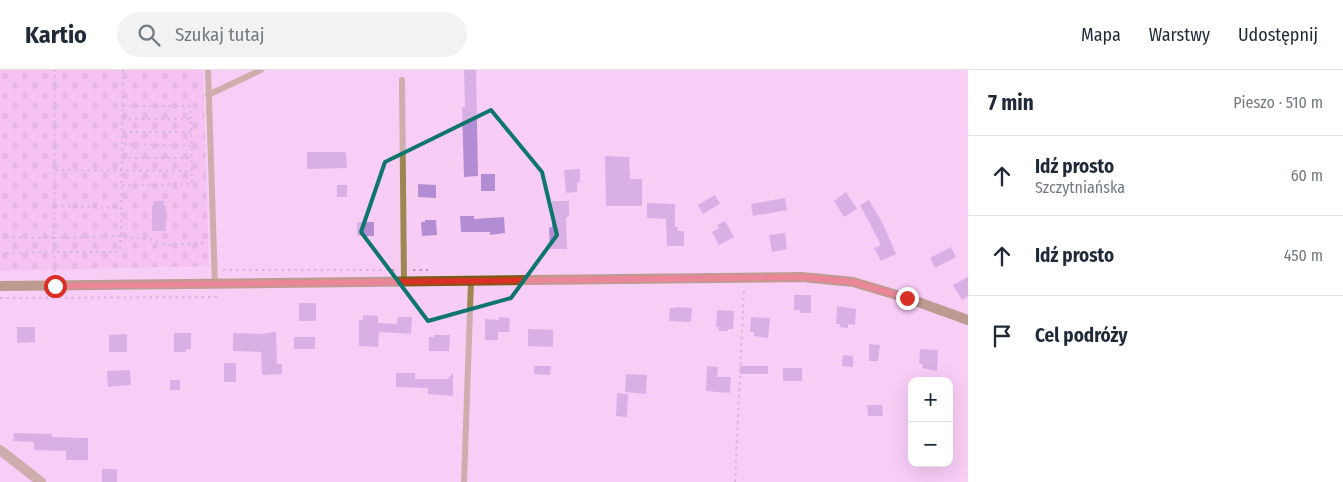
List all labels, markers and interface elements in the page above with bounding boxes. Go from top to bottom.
search box [117,12,467,57]
text: Kartio [25,21,87,49]
icon: search [135,21,163,49]
text: Szukaj tutaj [175,23,265,46]
text: Mapa [1081,24,1121,46]
text: Warstwy [1149,24,1210,46]
text: Udostępnij [1238,24,1318,46]
text: 7 min [988,90,1034,116]
text: Pieszo · 510 m [1233,93,1323,112]
text: Idź prosto [1035,155,1114,178]
icon: ahead [988,162,1016,190]
text: 60 m [1291,166,1323,185]
text: Szczytniańska [1035,178,1125,197]
icon: ahead [988,242,1016,270]
text: Idź prosto [1035,244,1114,267]
text: 450 m [1284,246,1323,265]
route start [44,275,67,298]
route end [896,287,919,310]
icon: arrive [988,322,1016,350]
text: Cel podróży [1035,324,1128,347]
map controls [908,377,953,467]
button: + [908,377,953,422]
button: − [908,422,953,467]

